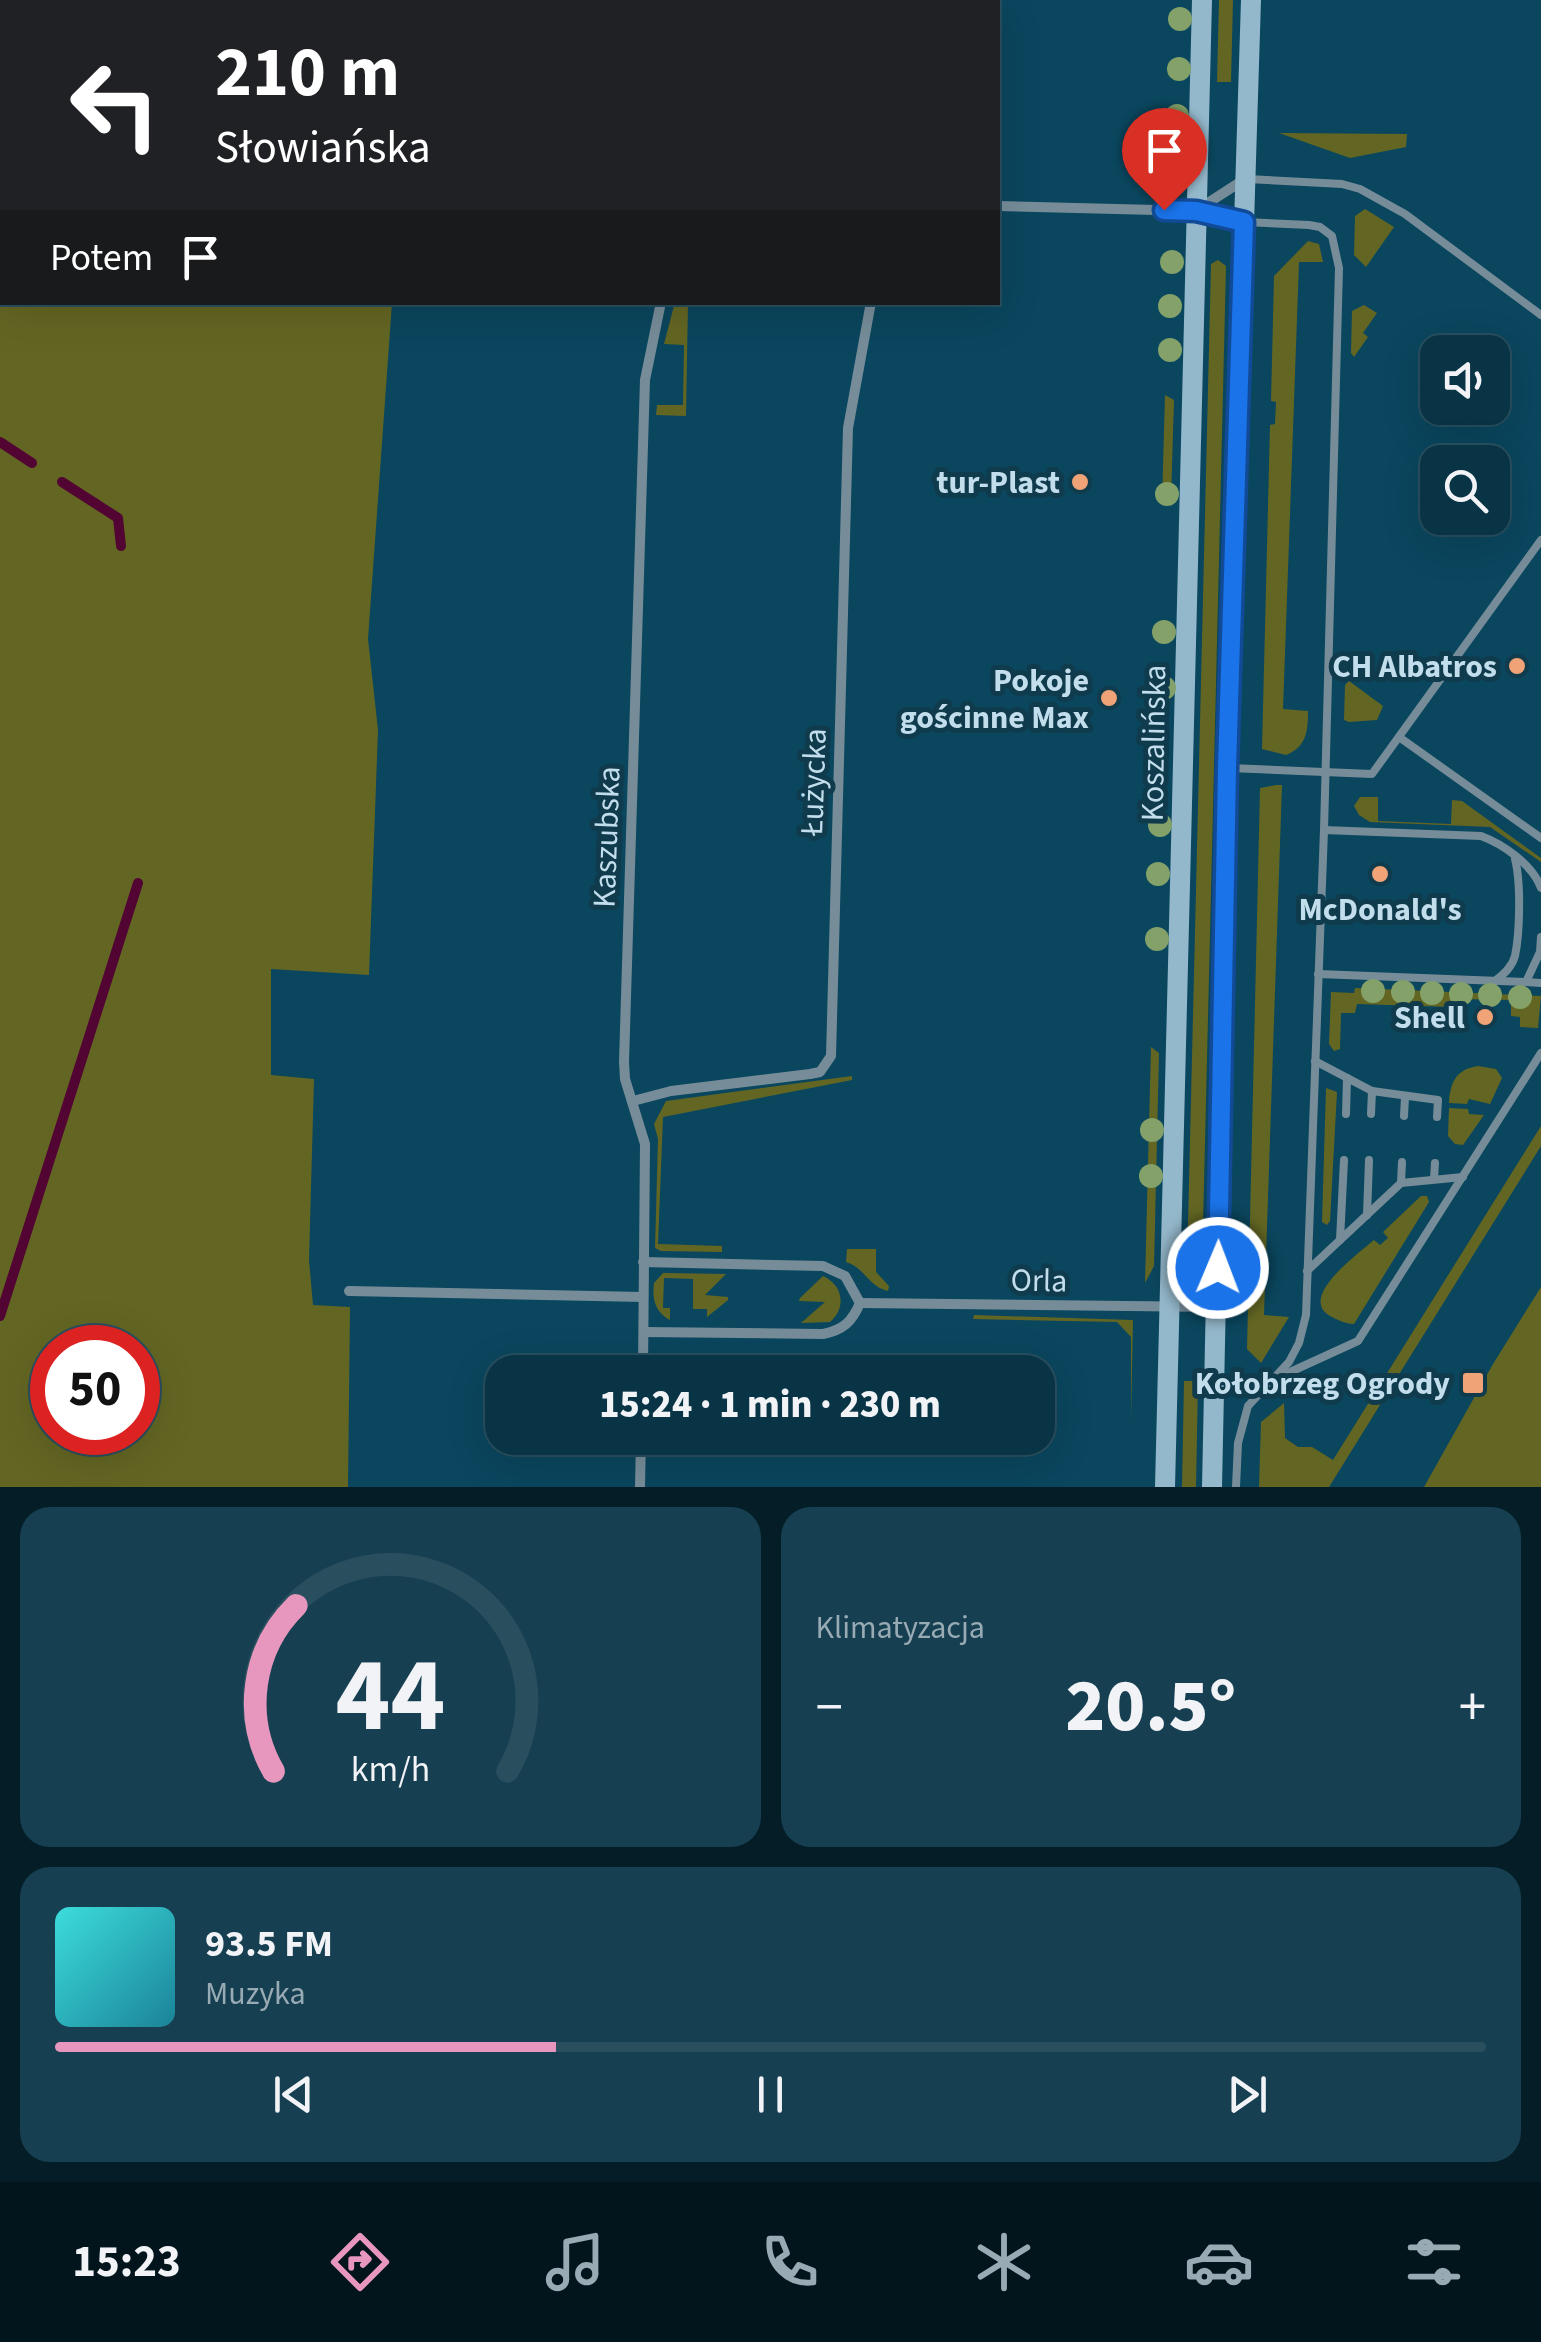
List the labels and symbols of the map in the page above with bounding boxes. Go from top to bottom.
pin [1122,108,1207,211]
place label: tur-Plast [936,460,1060,506]
marker: tur-Plast [1069,471,1091,493]
place label: CH Albatros [1332,644,1497,690]
marker: CH Albatros [1506,655,1528,677]
place label: Pokoje gościnne Max [900,658,1089,741]
street label: Koszalińska [1130,664,1178,822]
marker: Pokoje gościnne Max [1098,687,1120,709]
street label: Łużycka [789,727,839,838]
street label: Kaszubska [582,766,632,909]
marker: McDonald's [1369,863,1391,885]
place label: McDonald's [1298,887,1462,933]
place label: Shell [1394,995,1465,1041]
marker: Shell [1474,1006,1496,1028]
position arrow [1166,1216,1270,1320]
street label: Orla [1010,1258,1068,1304]
speed limit sign: 50 [30,1325,160,1455]
place label: Kołobrzeg Ogrody [1195,1361,1450,1407]
marker: Kołobrzeg Ogrody [1460,1370,1486,1396]

